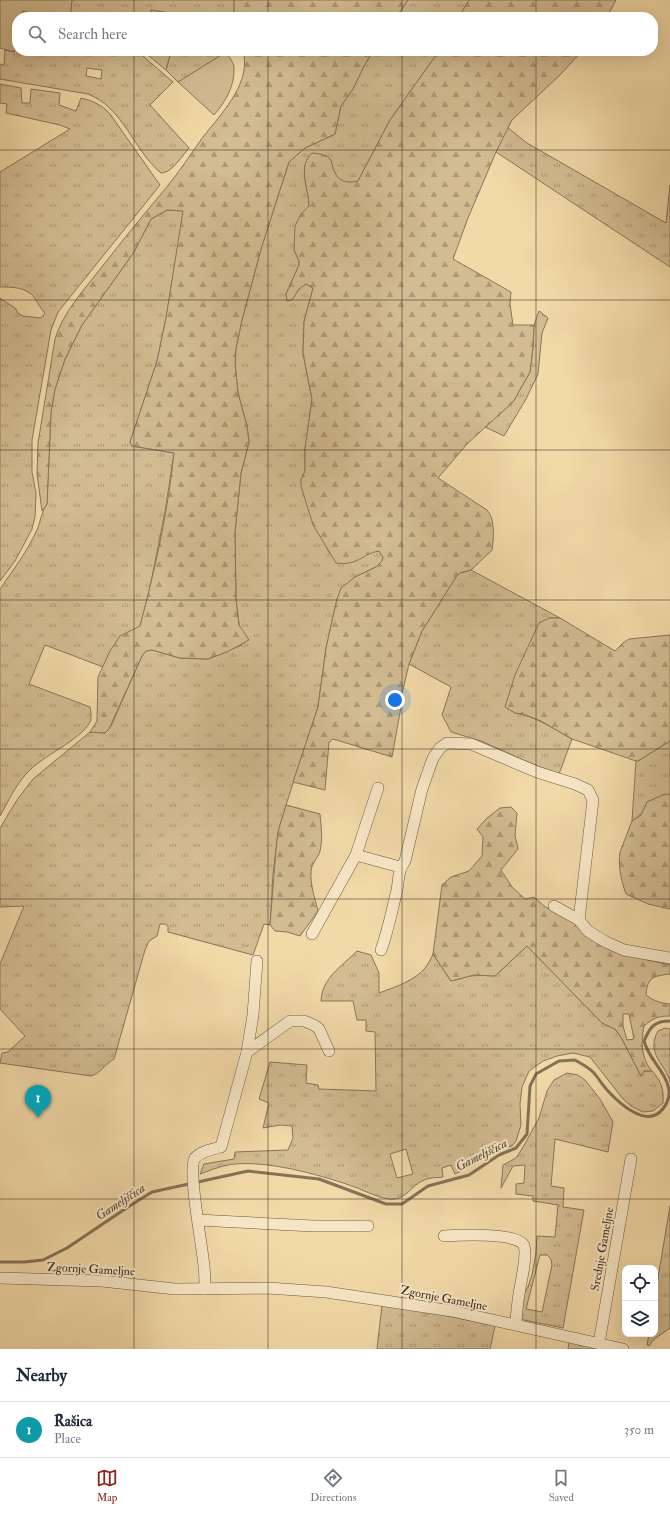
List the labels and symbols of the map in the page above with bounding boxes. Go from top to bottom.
your location [385,690,405,710]
pin: 1 [25,1085,51,1118]
water label: Gameljščica [453,1135,510,1175]
water label: Gameljščica [93,1180,148,1224]
street label: Srednje Gameljne [588,1206,617,1292]
street label: Zgornje Gameljne [47,1260,135,1279]
street label: Zgornje Gameljne [399,1283,489,1314]

